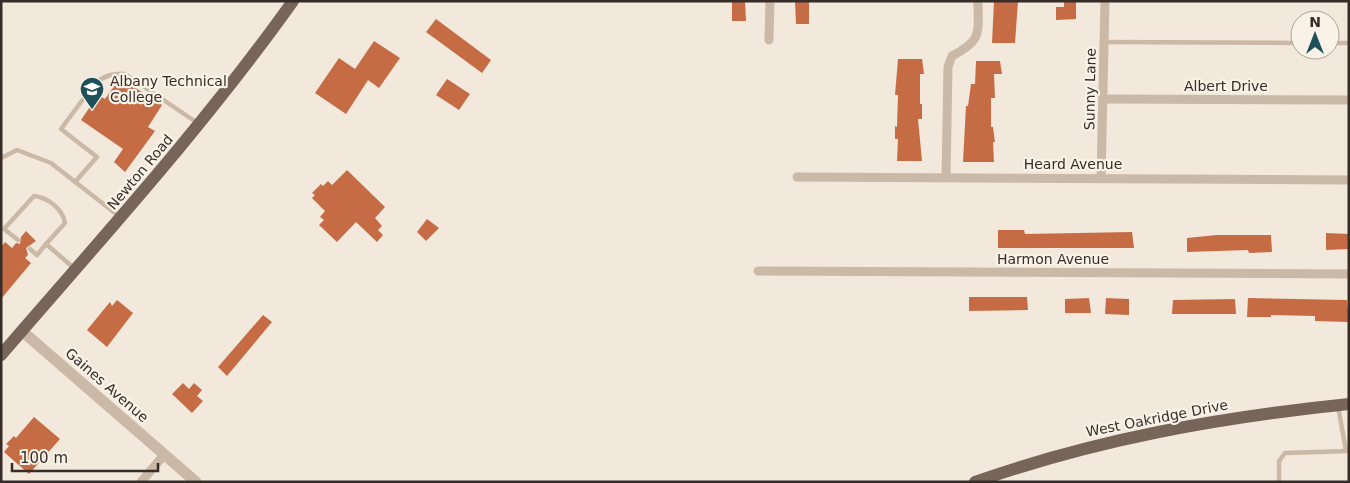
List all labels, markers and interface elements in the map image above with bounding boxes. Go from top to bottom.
north arrow [1290,10,1340,60]
text: N [1309,14,1321,30]
street label: Sunny Lane [1081,48,1099,130]
place label: Albany Technical College [110,73,227,105]
school or university icon: Albany Technical College [79,76,105,110]
street label: Albert Drive [1184,78,1268,94]
street label: Newton Road [104,131,176,213]
street label: Heard Avenue [1024,156,1122,172]
street label: Harmon Avenue [997,251,1109,267]
street label: Gaines Avenue [62,345,152,425]
street label: West Oakridge Drive [1085,396,1229,440]
scale bar [12,440,159,472]
text: 100 m [20,449,68,467]

